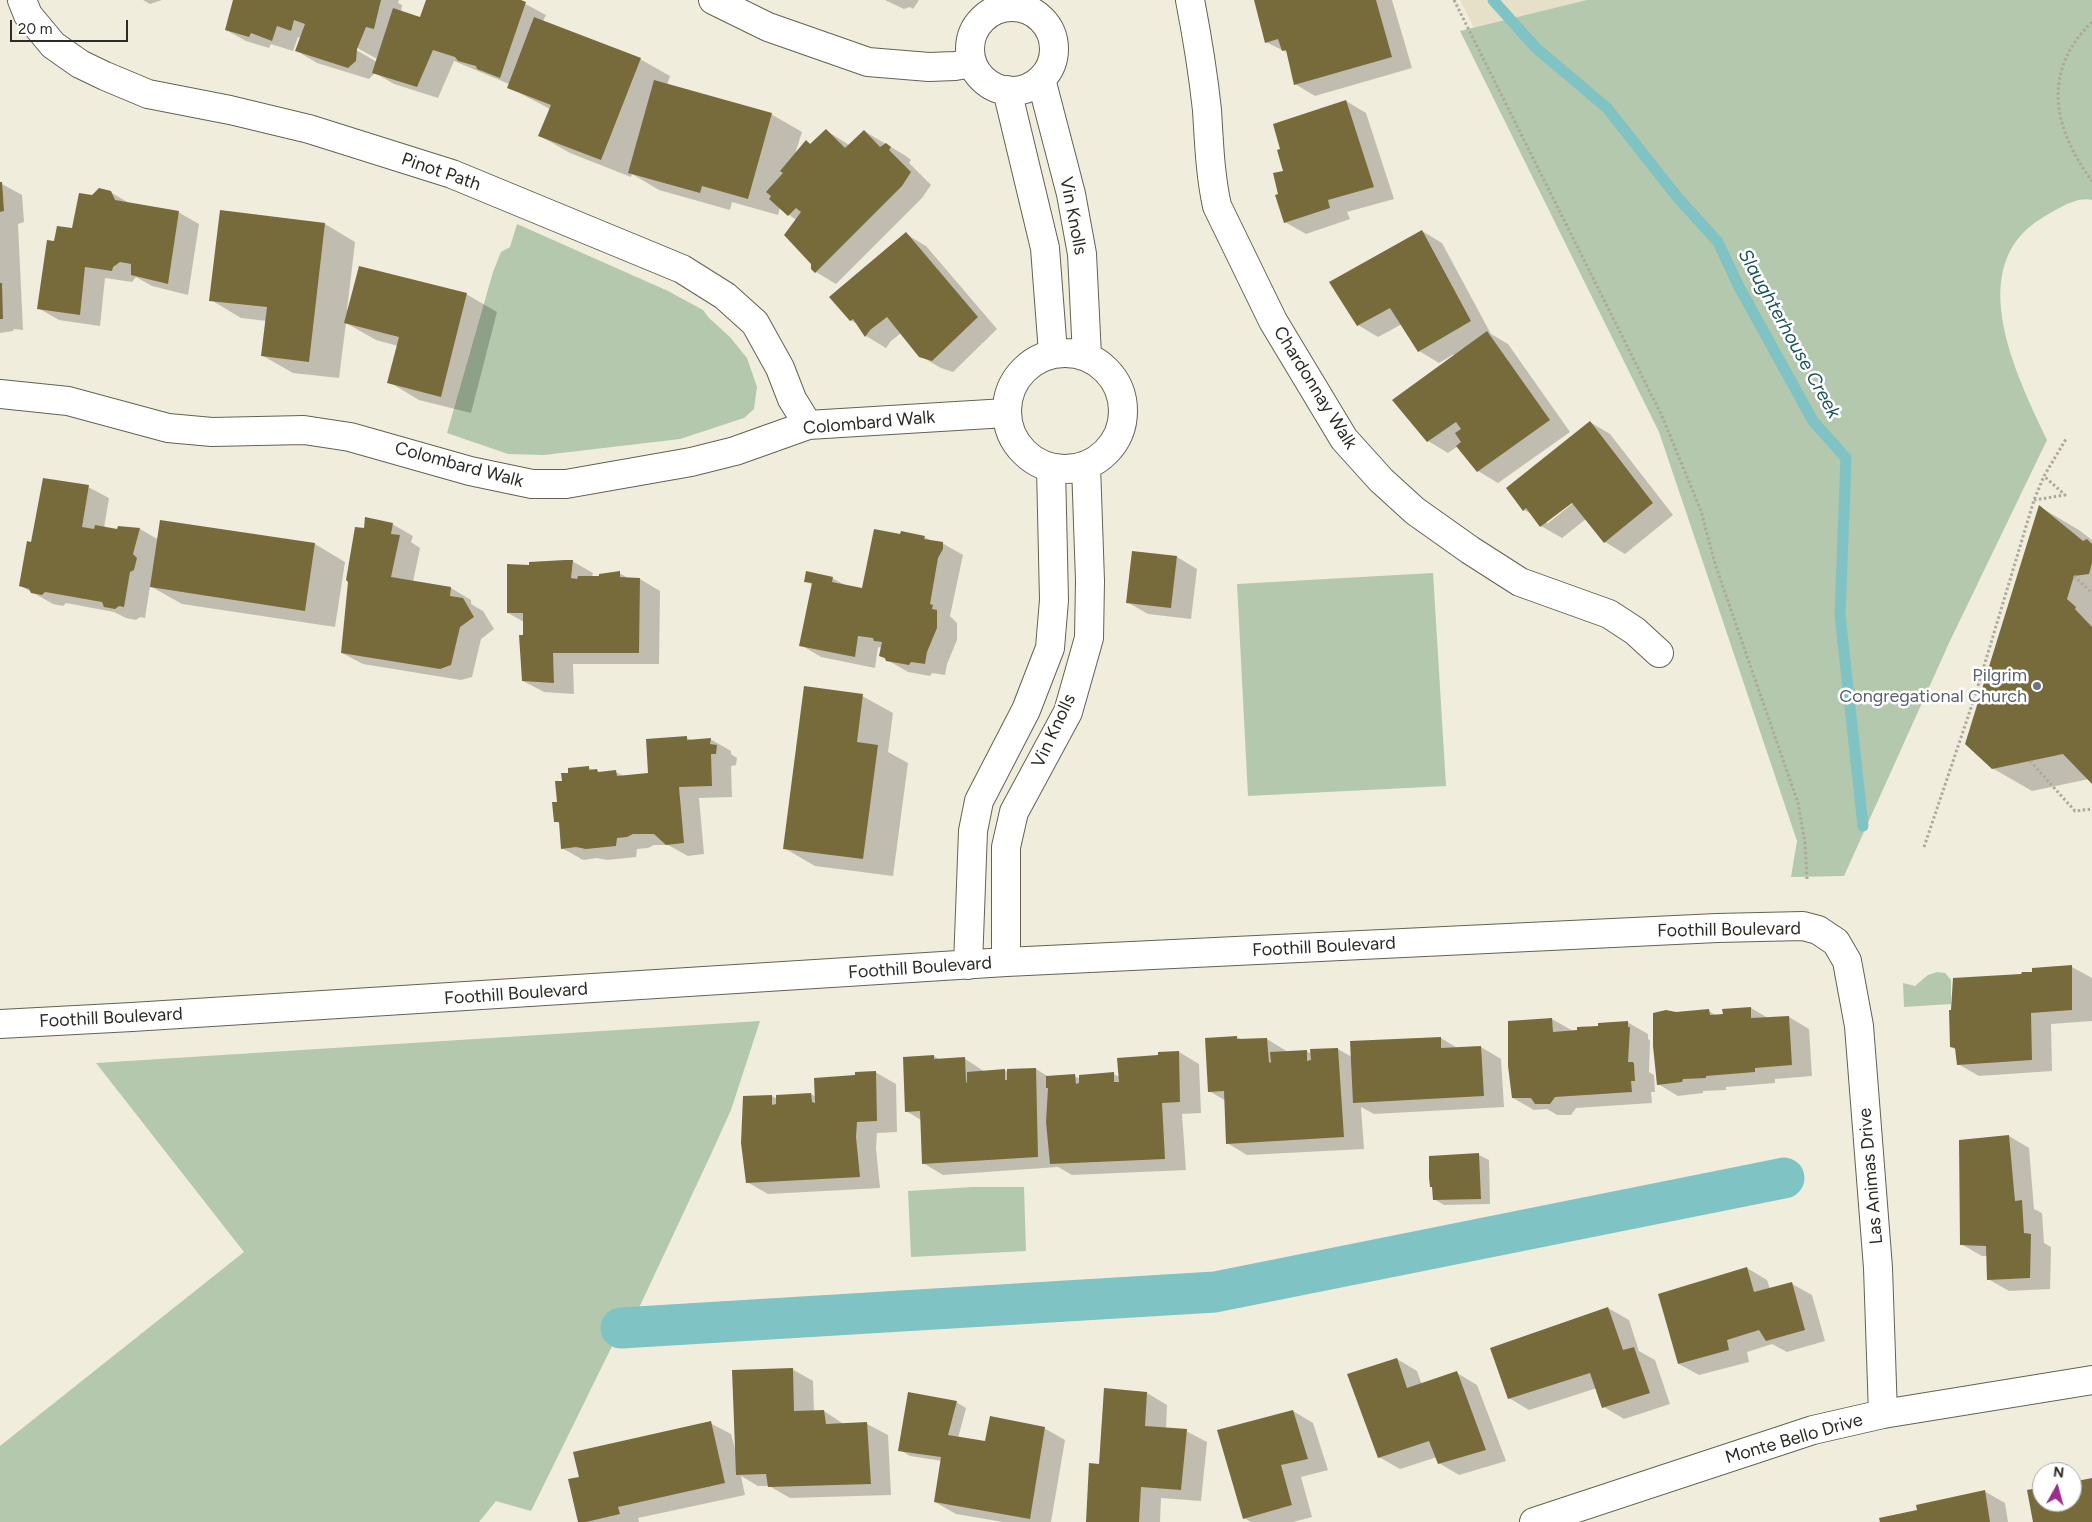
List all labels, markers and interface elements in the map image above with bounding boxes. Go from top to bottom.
scale bar [12,10,130,42]
text: 20 m [18,20,52,38]
street label: Pinot Path [398,148,484,196]
street label: Vin Knolls [1055,175,1091,257]
water label: Slaughterhouse Creek [1733,245,1845,423]
street label: Chardonnay Walk [1269,323,1361,453]
street label: Colombard Walk [802,406,936,440]
street label: Colombard Walk [392,437,526,493]
place label: Pilgrim Congregational Church [1839,665,2027,708]
marker: Pilgrim Congregational Church [2031,680,2043,692]
street label: Vin Knolls [1028,691,1080,771]
street label: Foothill Boulevard [1657,918,1801,942]
street label: Foothill Boulevard [1252,932,1396,962]
street label: Foothill Boulevard [847,952,993,984]
street label: Foothill Boulevard [443,978,589,1010]
street label: Foothill Boulevard [39,1003,183,1033]
street label: Las Animas Drive [1854,1107,1888,1245]
street label: Monte Bello Drive [1723,1409,1865,1469]
north arrow [2032,1462,2082,1512]
text: N [2052,1464,2065,1482]

